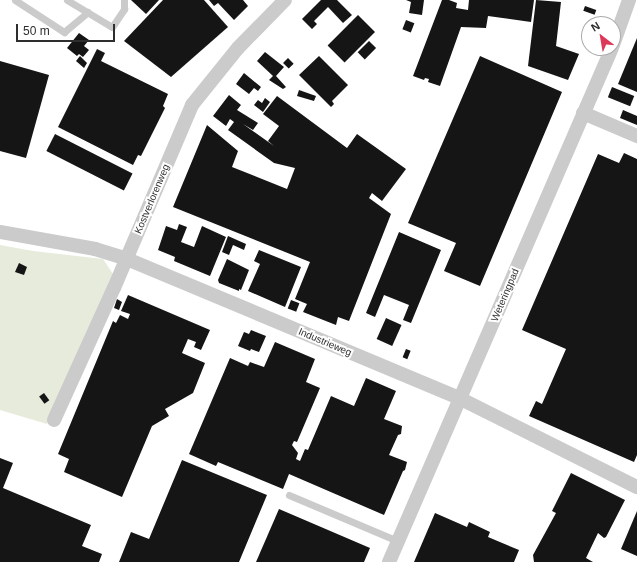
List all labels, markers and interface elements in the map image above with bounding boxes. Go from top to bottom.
scale bar [18,16,117,42]
north arrow [581,16,621,56]
text: N [589,19,602,34]
text: 50 m [23,24,50,38]
street label: Kostverlorenweg [132,162,172,236]
street label: Weteringpad [488,267,522,323]
street label: Industrieweg [297,325,353,359]

